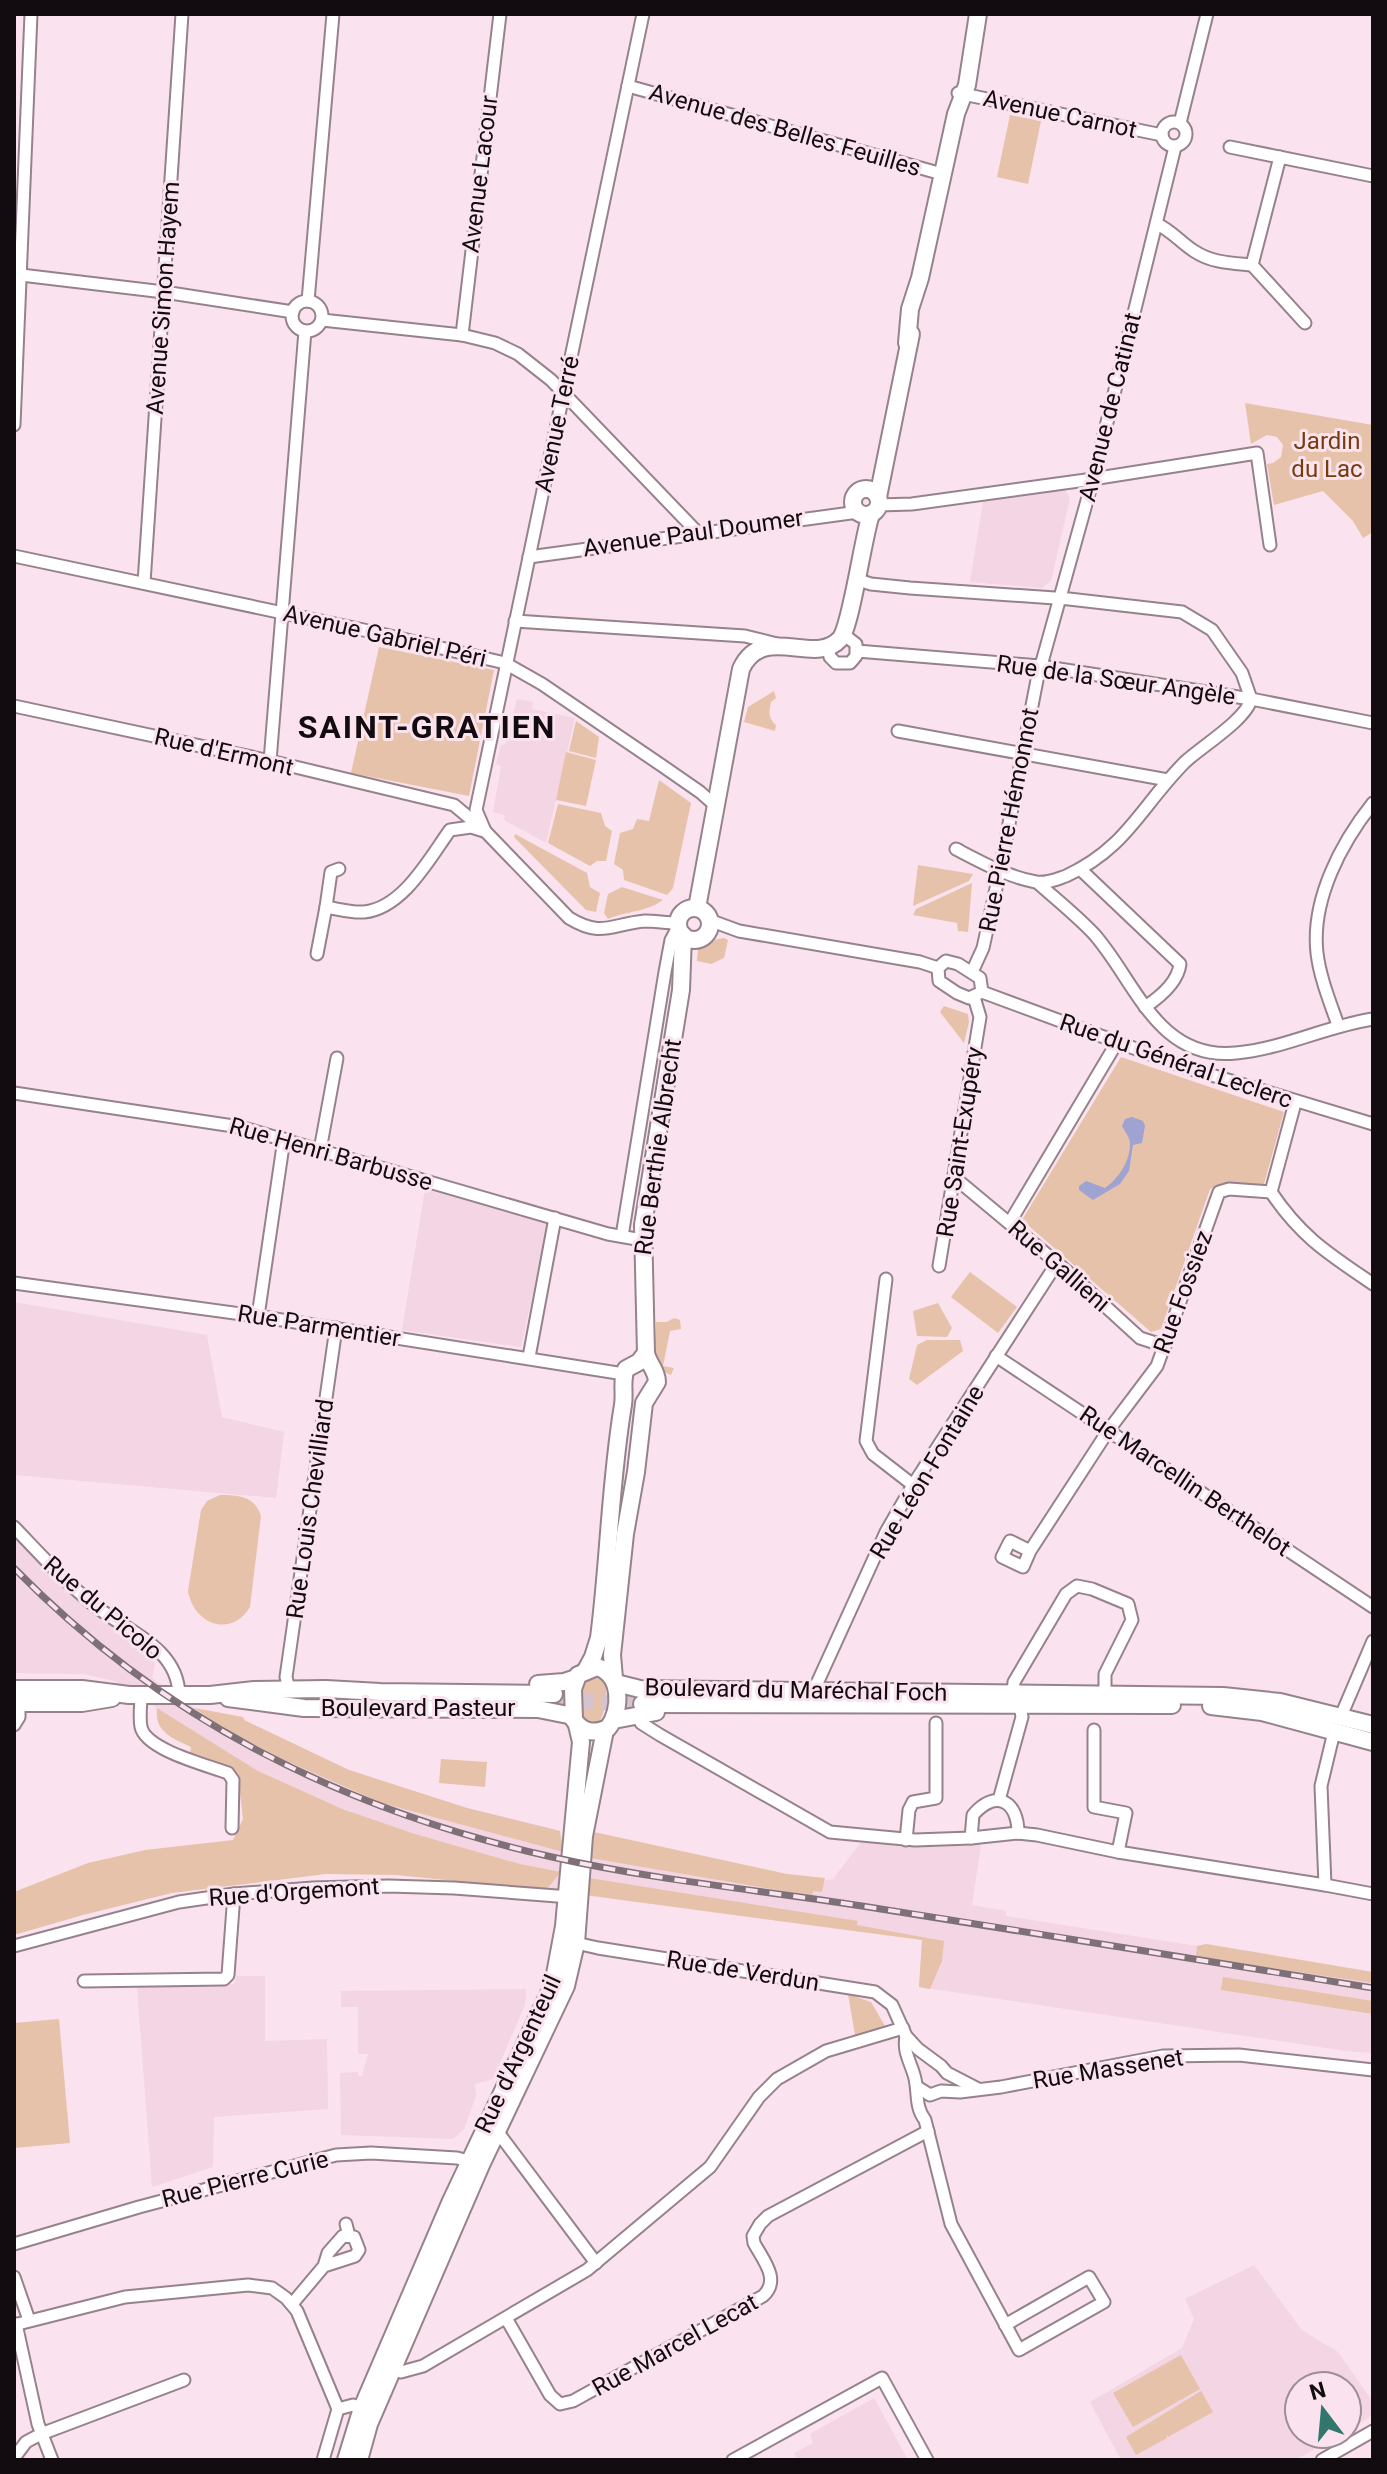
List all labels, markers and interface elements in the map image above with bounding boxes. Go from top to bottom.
street label: Avenue des Belles Feuilles [646,78,924,182]
street label: Avenue Carnot [981,84,1139,144]
street label: Avenue Lacour [456,94,504,254]
street label: Avenue Simon Hayem [141,181,185,415]
street label: Avenue de Catinat [1073,310,1147,504]
street label: Avenue Terré [529,353,585,495]
park label: Jardin du Lac [1291,427,1363,483]
street label: Avenue Paul Doumer [581,504,805,562]
street label: Avenue Gabriel Péri [281,599,489,673]
street label: Rue de la Sœur Angèle [995,649,1237,711]
street label: Rue Pierre Hémonnot [974,705,1044,934]
district label: SAINT-GRATIEN [298,708,556,746]
street label: Rue d'Ermont [152,722,296,782]
street label: Rue du Général Leclerc [1056,1008,1296,1114]
street label: Rue Berthie Albrecht [629,1037,687,1257]
street label: Rue Saint-Exupéry [931,1044,989,1239]
street label: Rue Henri Barbusse [226,1112,436,1196]
street label: Rue Gallieni [1002,1214,1116,1318]
street label: Rue Fossiez [1148,1227,1218,1357]
street label: Rue Parmentier [236,1299,402,1353]
street label: Rue Léon Fontaine [864,1380,990,1564]
street label: Rue Louis Chevilliard [281,1397,339,1621]
street label: Rue Marcellin Berthelot [1074,1400,1296,1562]
street label: Rue du Picolo [38,1550,168,1666]
street label: Boulevard du Maréchal Foch [644,1673,948,1707]
street label: Boulevard Pasteur [321,1694,515,1722]
street label: Rue d'Orgemont [208,1872,380,1912]
street label: Rue de Verdun [665,1945,821,1997]
street label: Rue d'Argenteuil [469,1970,567,2138]
street label: Rue Massenet [1031,2043,1185,2095]
street label: Rue Pierre Curie [159,2145,331,2213]
street label: Rue Marcel Lecat [587,2288,763,2402]
north arrow [1283,2370,1363,2450]
text: N [1307,2377,1329,2405]

